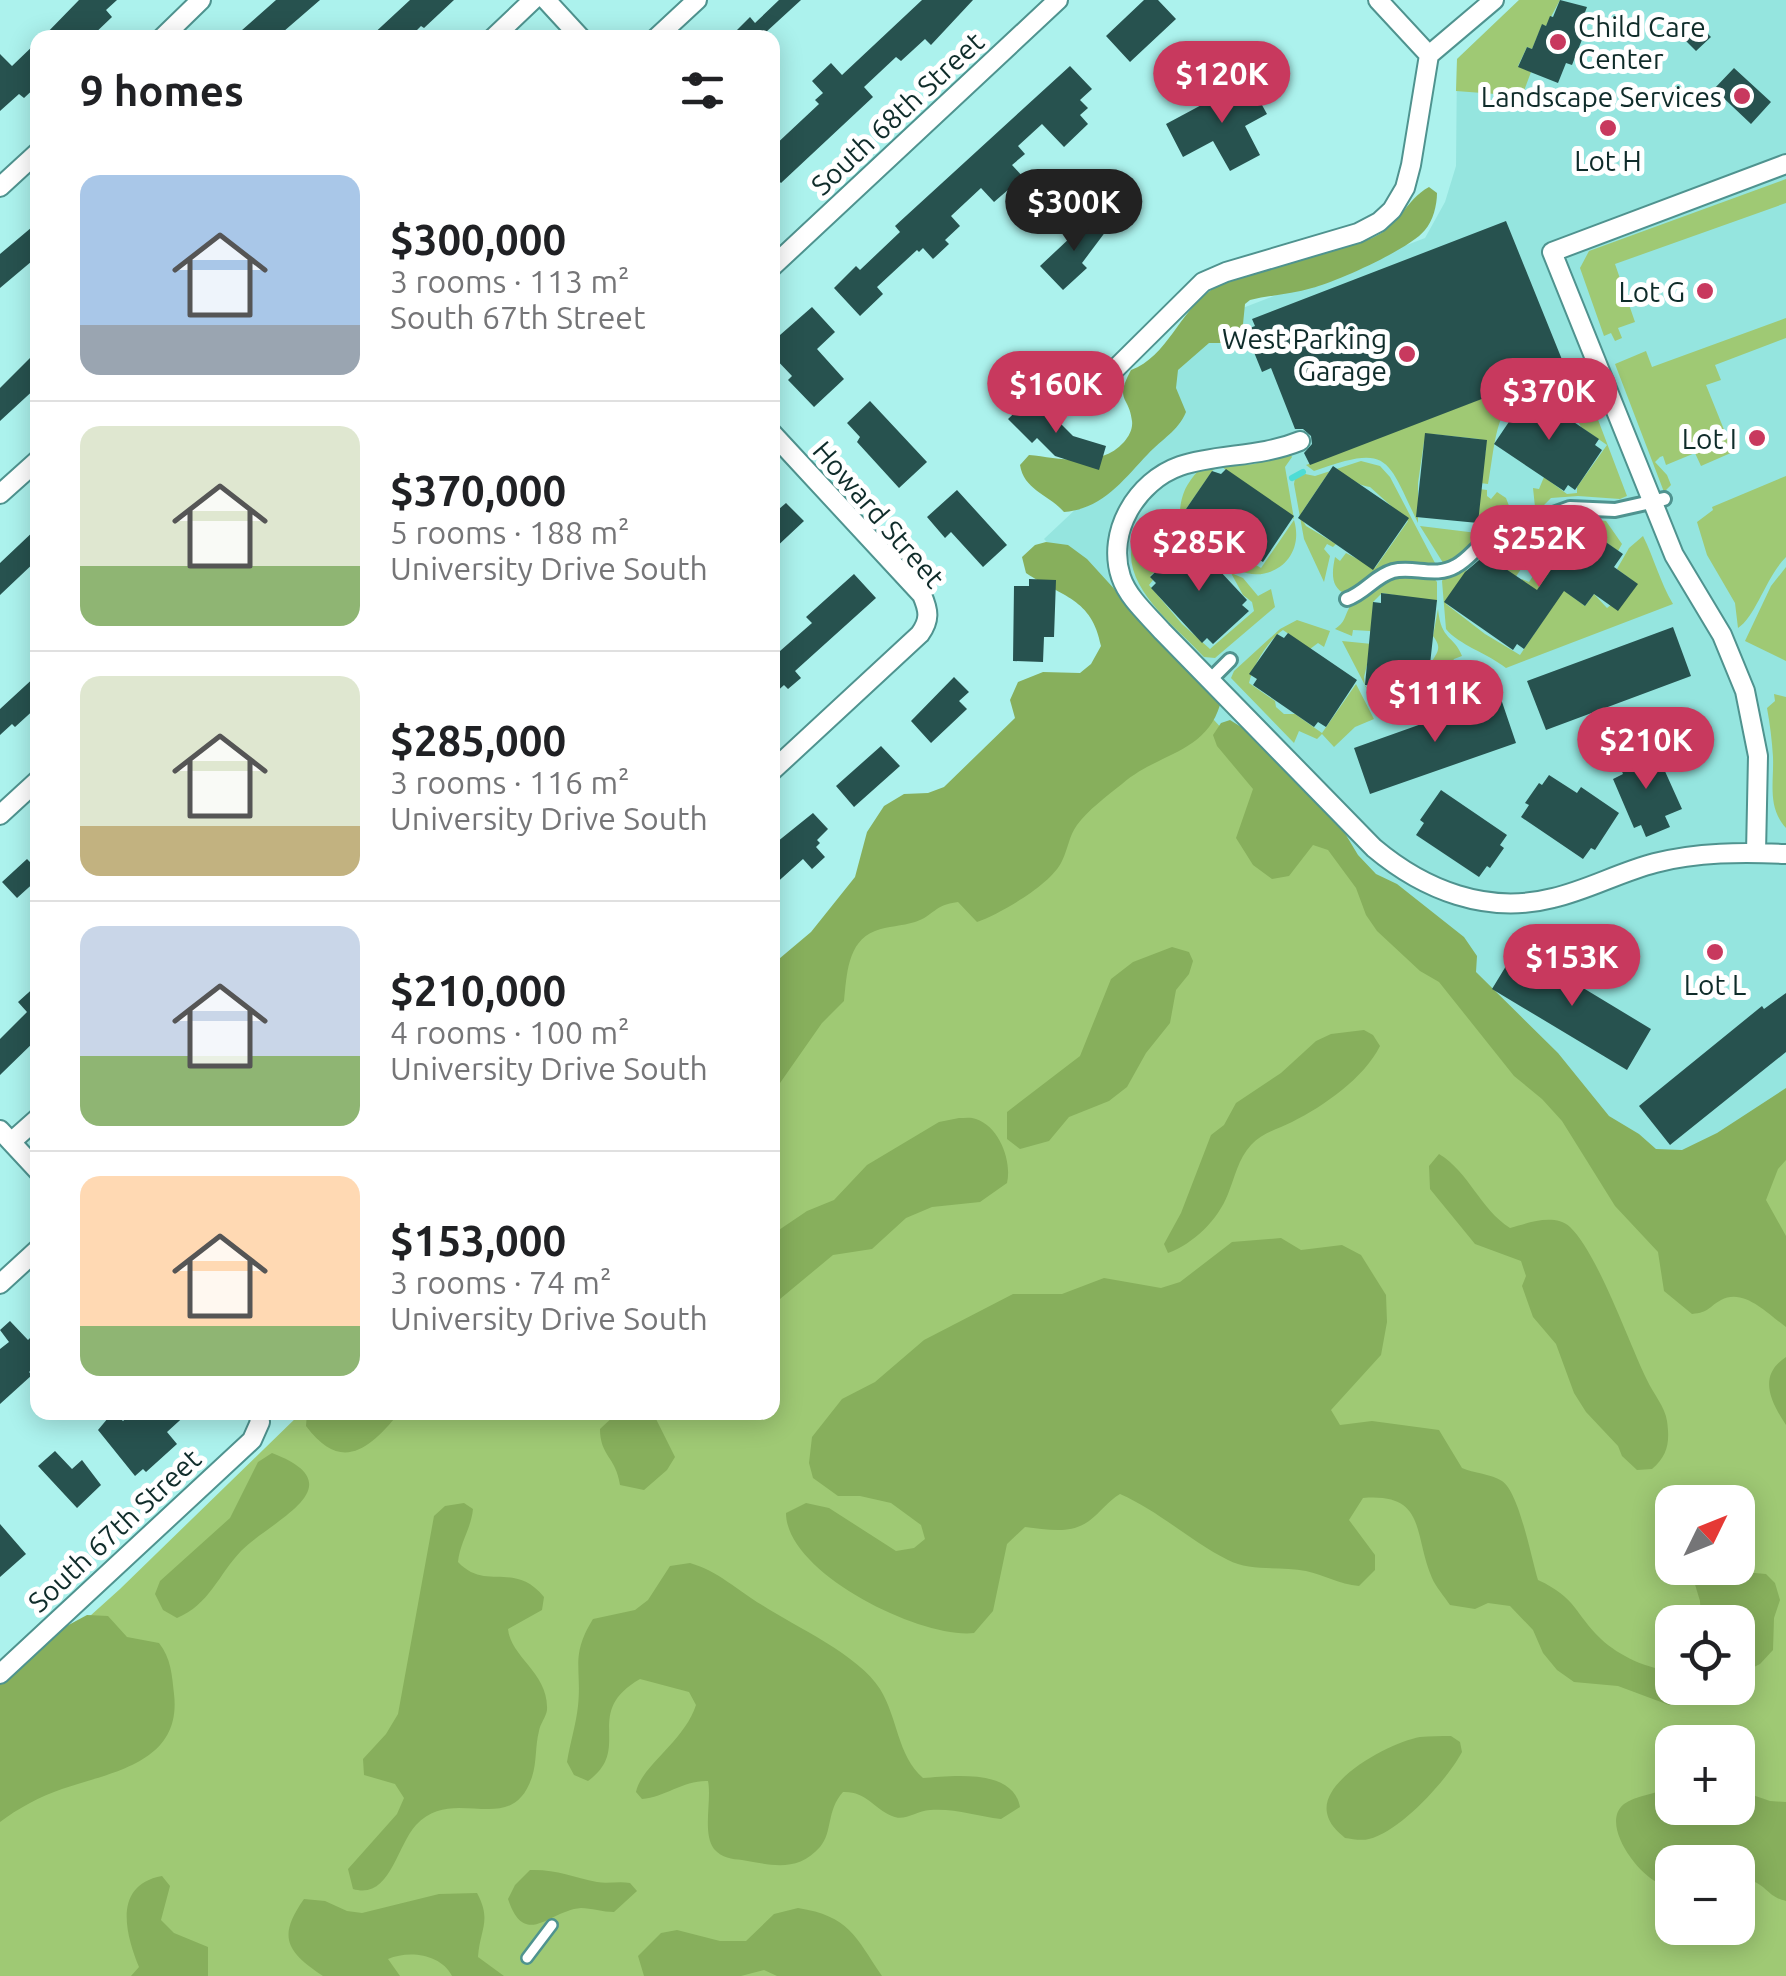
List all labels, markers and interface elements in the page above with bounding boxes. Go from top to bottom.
place label: Child Care Center [1578,11,1706,74]
street label: South 68th Street [805,25,989,201]
marker: Child Care Center [1547,31,1569,53]
pin: $120K [1152,41,1292,126]
text: $120K [1175,55,1269,91]
icon: filters [675,63,730,118]
text: 9 homes [80,67,244,114]
place label: Landscape Services [1481,81,1722,112]
marker: Landscape Services [1731,85,1753,107]
marker: Lot H [1597,117,1619,139]
place label: Lot H [1574,145,1642,176]
pin: $300K [1004,169,1144,254]
text: $300K [1027,183,1121,219]
icon: home [160,215,280,335]
text: $300,000 [390,216,566,263]
text: 3 rooms · 113 m² [390,263,630,299]
place label: Lot G [1618,276,1685,307]
marker: Lot G [1694,280,1716,302]
text: South 67th Street [390,299,646,335]
place label: West Parking Garage [1222,323,1387,386]
marker: West Parking Garage [1396,343,1418,365]
pin: $160K [986,351,1126,436]
pin: $370K [1479,358,1619,443]
text: $160K [1009,365,1103,401]
text: $370K [1502,372,1596,408]
place label: Lot I [1682,423,1737,454]
marker: Lot I [1746,427,1768,449]
street label: Howard Street [807,435,951,593]
icon: home [160,466,280,586]
text: $370,000 [390,467,566,514]
pin: $252K [1469,505,1609,590]
pin: $285K [1129,509,1269,594]
text: 5 rooms · 188 m² [390,514,630,550]
text: $252K [1492,519,1586,555]
text: $285K [1152,523,1246,559]
text: University Drive South [390,550,708,586]
pin: $111K [1365,660,1505,745]
text: $111K [1388,674,1482,710]
pin: $210K [1576,707,1716,792]
icon: home [160,716,280,836]
text: $285,000 [390,717,566,764]
text: $210K [1599,721,1693,757]
text: 3 rooms · 116 m² [390,764,630,800]
text: University Drive South [390,800,708,836]
pin: $153K [1502,924,1642,1009]
text: $153K [1525,938,1619,974]
marker: Lot L [1704,941,1726,963]
icon: home [160,966,280,1086]
text: $210,000 [390,967,566,1014]
place label: Lot L [1684,969,1746,1000]
text: 4 rooms · 100 m² [390,1014,630,1050]
text: University Drive South [390,1050,708,1086]
icon: home [160,1216,280,1336]
text: $153,000 [390,1217,566,1264]
text: 3 rooms · 74 m² [390,1264,611,1300]
text: University Drive South [390,1300,708,1336]
street label: South 67th Street [22,1442,206,1618]
north arrow [1655,1485,1755,1585]
map controls [1655,1485,1755,1945]
button: locate [1655,1605,1755,1705]
button: + [1655,1725,1755,1825]
button: − [1655,1845,1755,1945]

